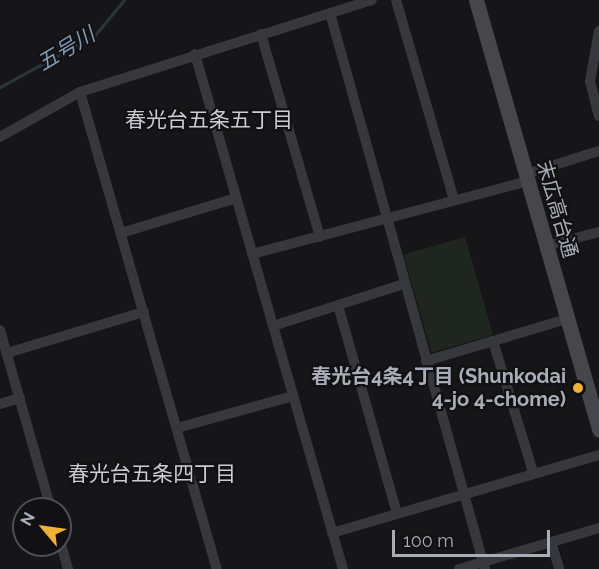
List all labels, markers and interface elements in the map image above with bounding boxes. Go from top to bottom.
water label: 五号川 [33,22,99,76]
district label: 春光台五条五丁目 [125,107,293,133]
street label: 末広高台通 [532,158,582,260]
place label: 春光台4条4丁目 (Shunkodai 4-jo 4-chome) [311,365,566,412]
marker: 春光台4条4丁目 (Shunkodai 4-jo 4-chome) [571,381,585,395]
district label: 春光台五条四丁目 [68,461,236,487]
north arrow [12,497,72,557]
text: N [16,509,39,529]
scale bar [395,518,552,556]
text: 100 m [403,530,454,551]

